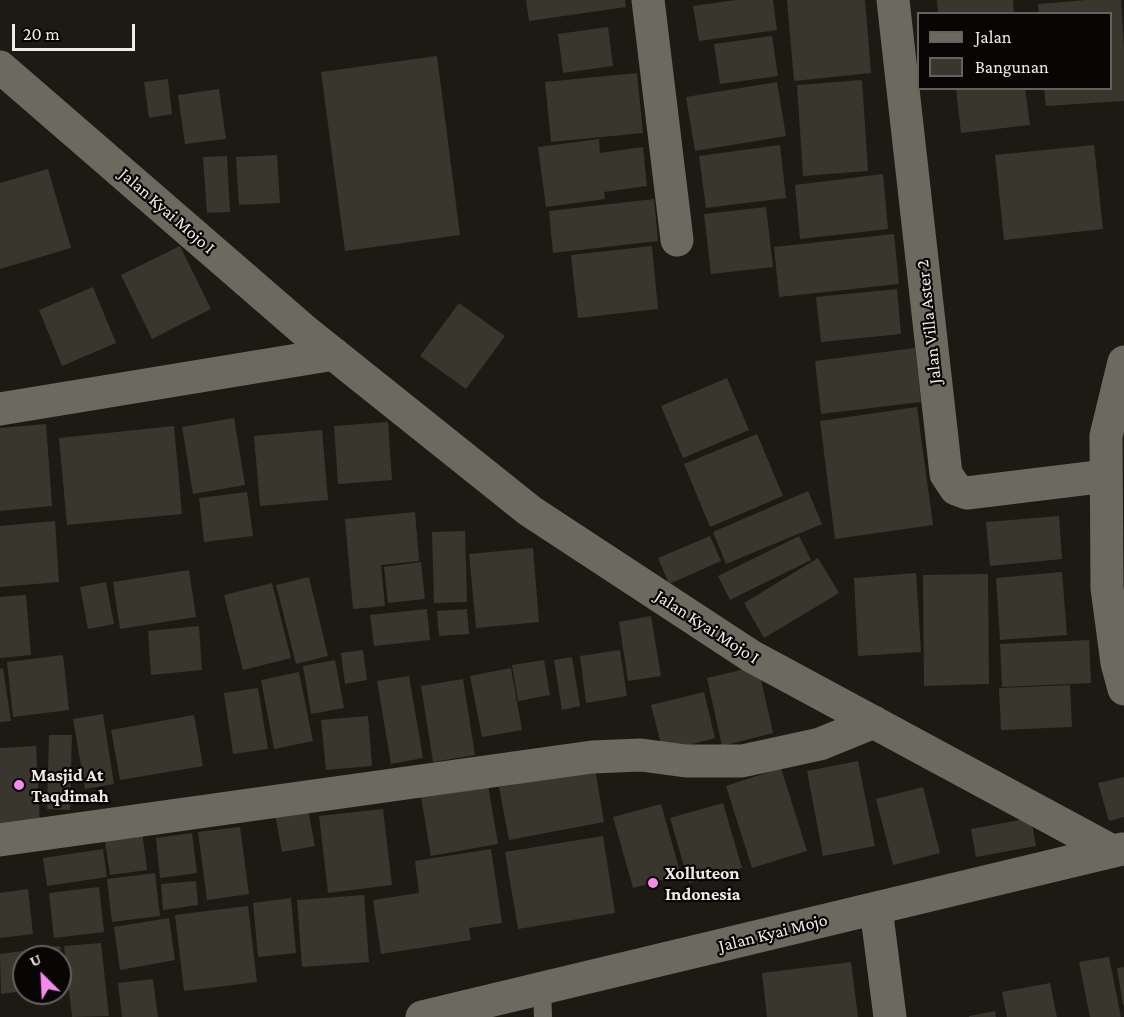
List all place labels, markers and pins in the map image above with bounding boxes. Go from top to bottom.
place label: Masjid At Taqdimah [31,764,109,806]
marker: Masjid At Taqdimah [12,778,26,792]
place label: Xolluteon Indonesia [665,862,741,904]
marker: Xolluteon Indonesia [646,876,660,890]

